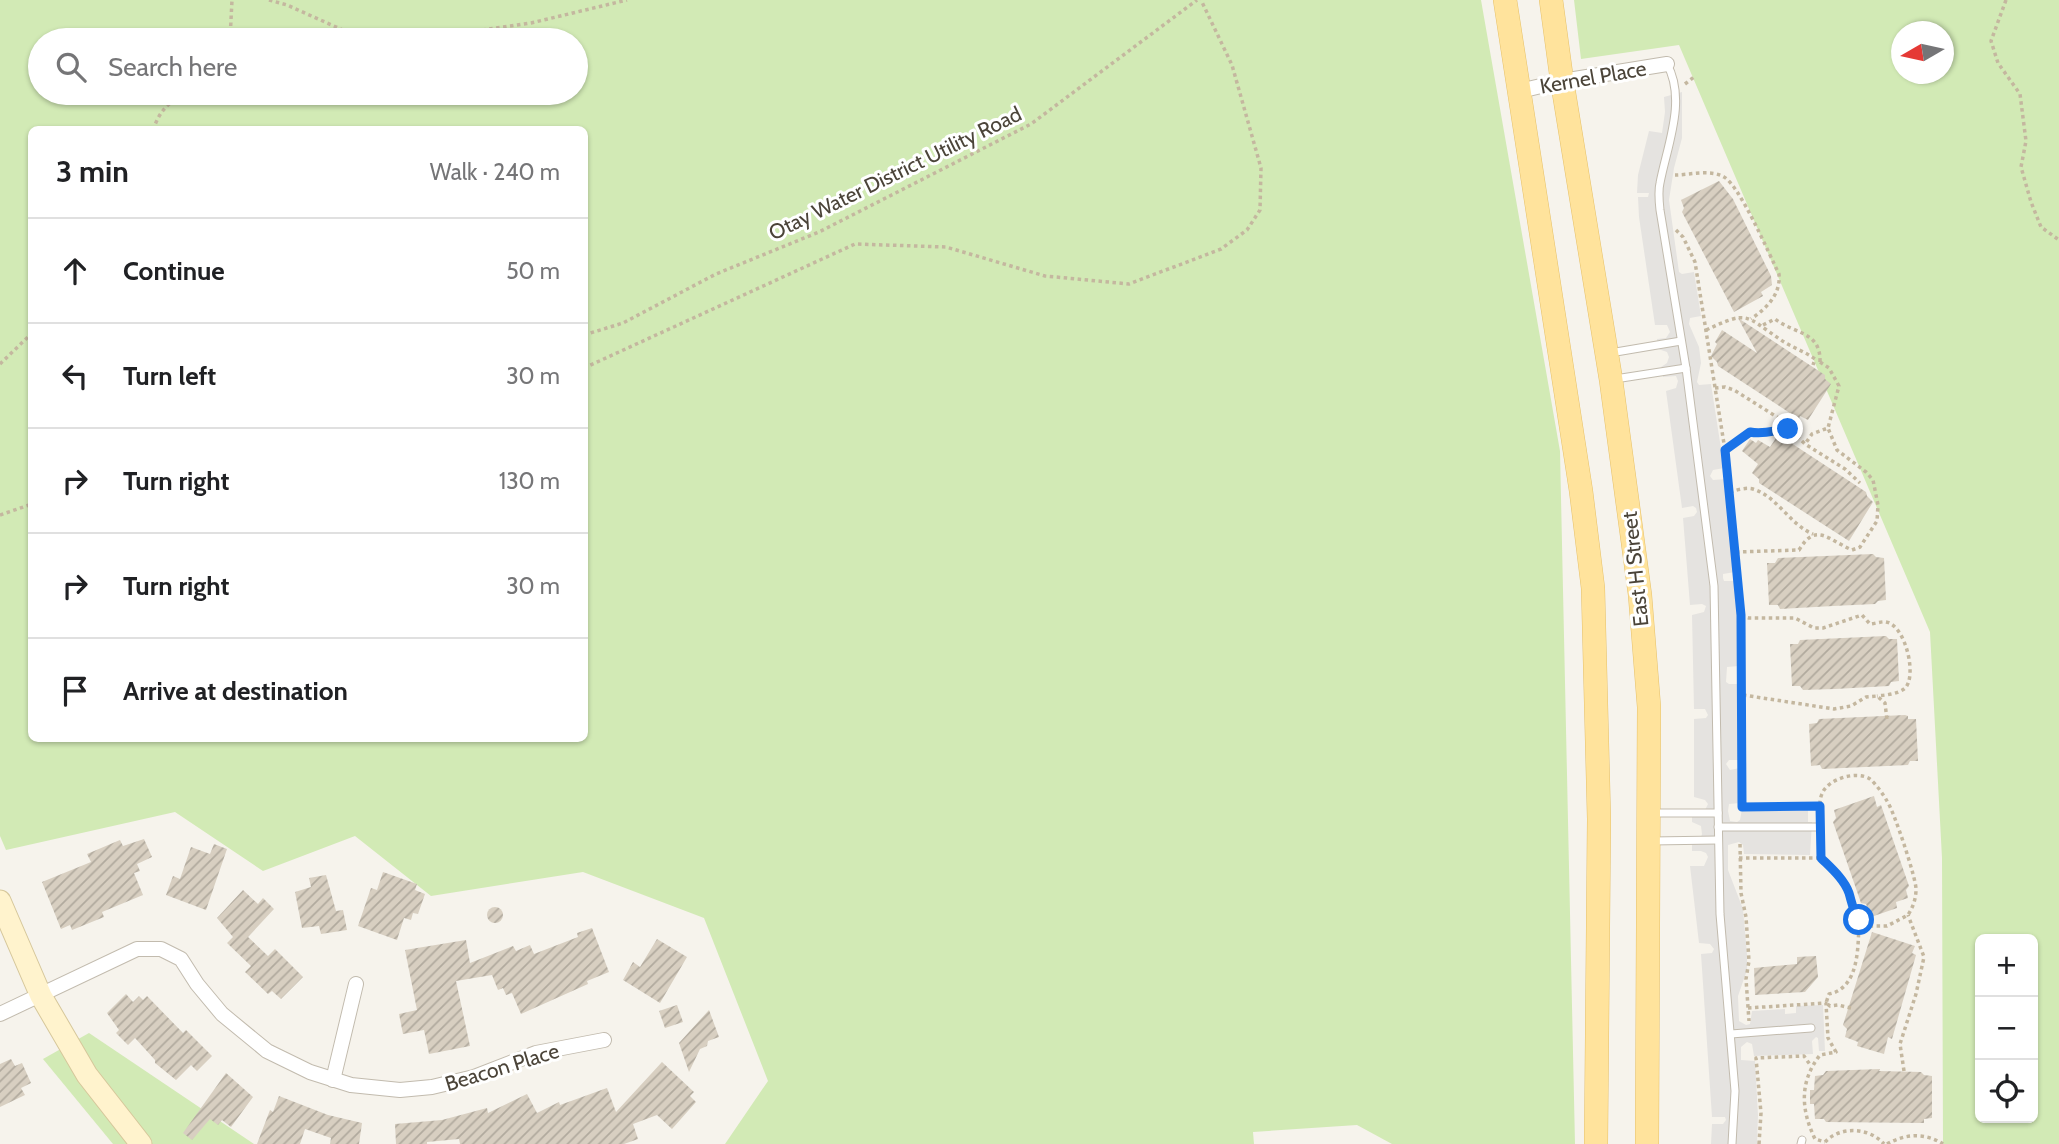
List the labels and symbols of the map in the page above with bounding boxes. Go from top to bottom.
north arrow [1891,21,1954,84]
street label: Kernel Place [1538,55,1648,99]
street label: Otay Water District Utility Road [765,101,1025,245]
route end [1772,413,1803,444]
street label: East H Street [1617,510,1653,628]
route start [1843,904,1874,935]
street label: Beacon Place [442,1038,562,1096]

